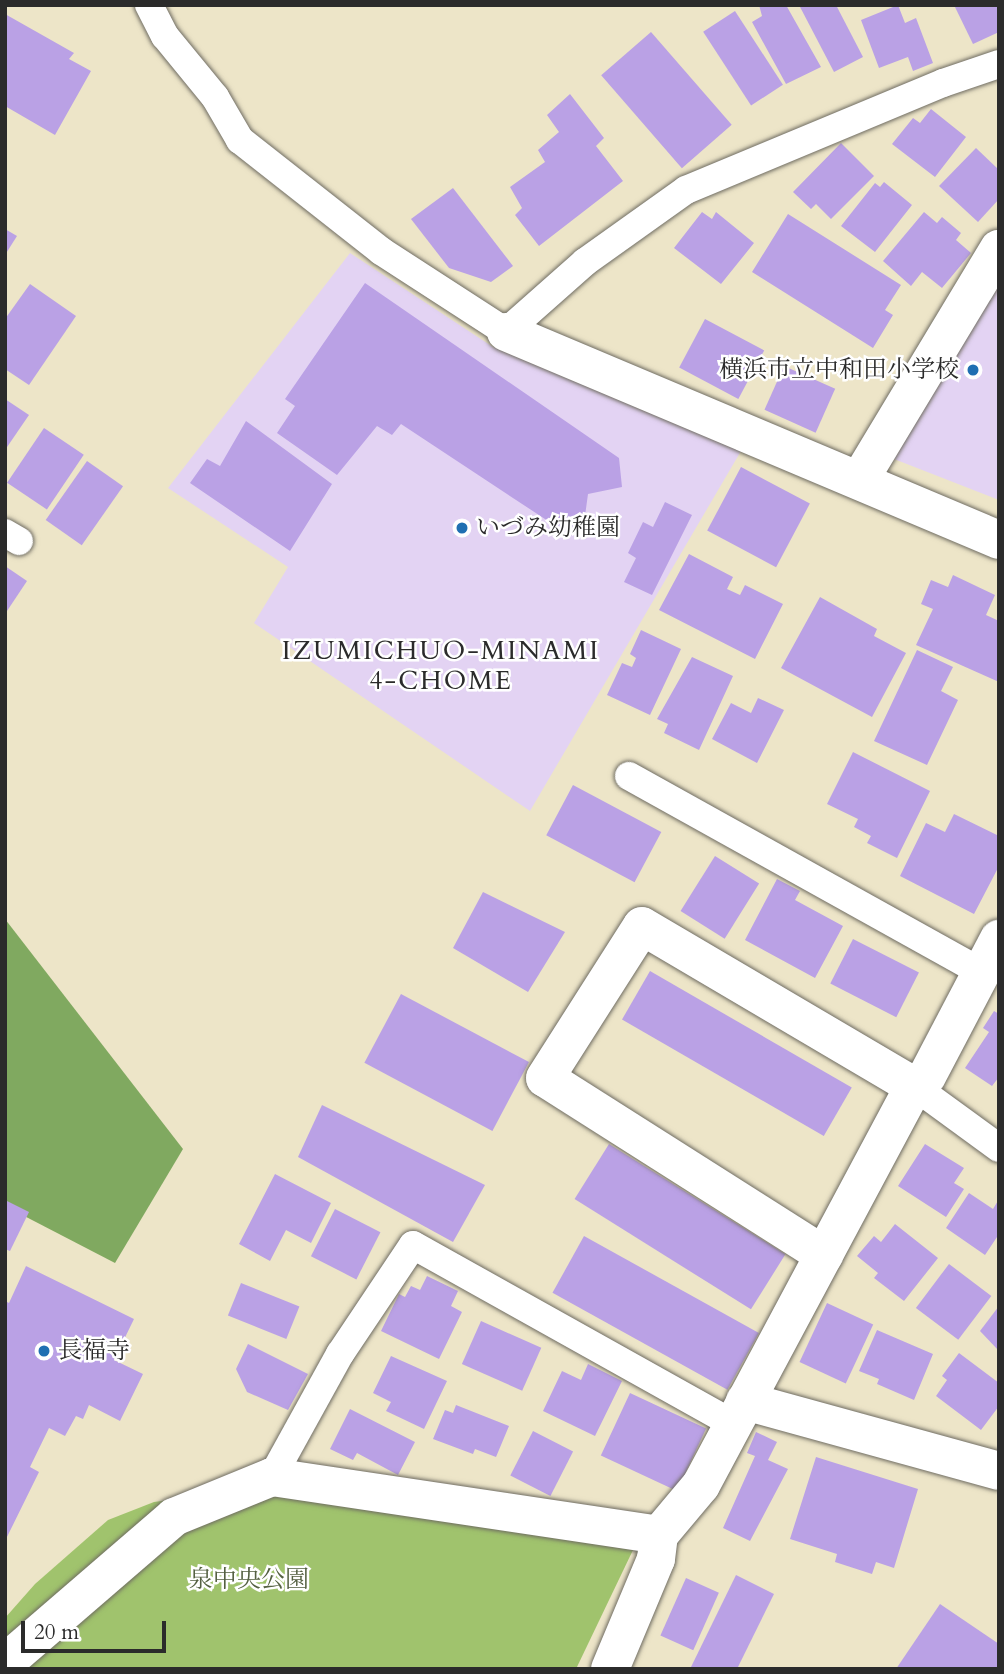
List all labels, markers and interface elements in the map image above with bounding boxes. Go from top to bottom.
place label: 横浜市立中和田小学校 [719,356,959,384]
marker: 横浜市立中和田小学校 [965,362,981,378]
place label: いづみ幼稚園 [476,514,620,542]
marker: いづみ幼稚園 [454,520,470,536]
district label: IZUMICHUO-MINAMI 4-CHOME [284,635,598,696]
place label: 長福寺 [58,1337,130,1365]
marker: 長福寺 [36,1343,52,1359]
park label: 泉中央公園 [189,1566,309,1594]
scale bar [24,1608,170,1652]
text: 20 m [34,1618,79,1647]

